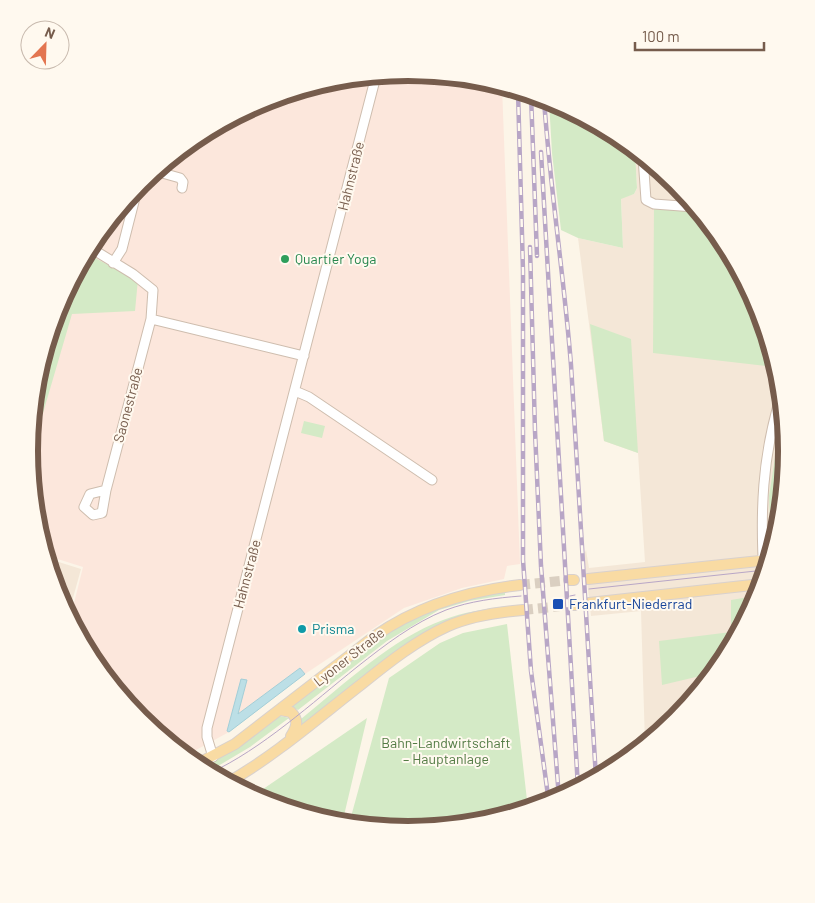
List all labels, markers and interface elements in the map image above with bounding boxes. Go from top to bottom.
north arrow [20,20,70,70]
scale bar [635,20,764,52]
text: N [43,23,58,42]
text: 100 m [642,27,680,45]
street label: Hahnstraße [334,140,367,212]
place label: Quartier Yoga [295,250,376,267]
marker: Quartier Yoga [279,253,291,265]
street label: Saonestraße [109,365,146,444]
street label: Hahnstraße [229,538,264,610]
place label: Frankfurt-Niederrad [569,595,692,612]
marker: Frankfurt-Niederrad [551,597,565,611]
place label: Prisma [312,620,354,637]
marker: Prisma [296,623,308,635]
street label: Lyoner Straße [310,624,387,690]
park label: Bahn-Landwirtschaft – Hauptanlage [381,734,511,767]

